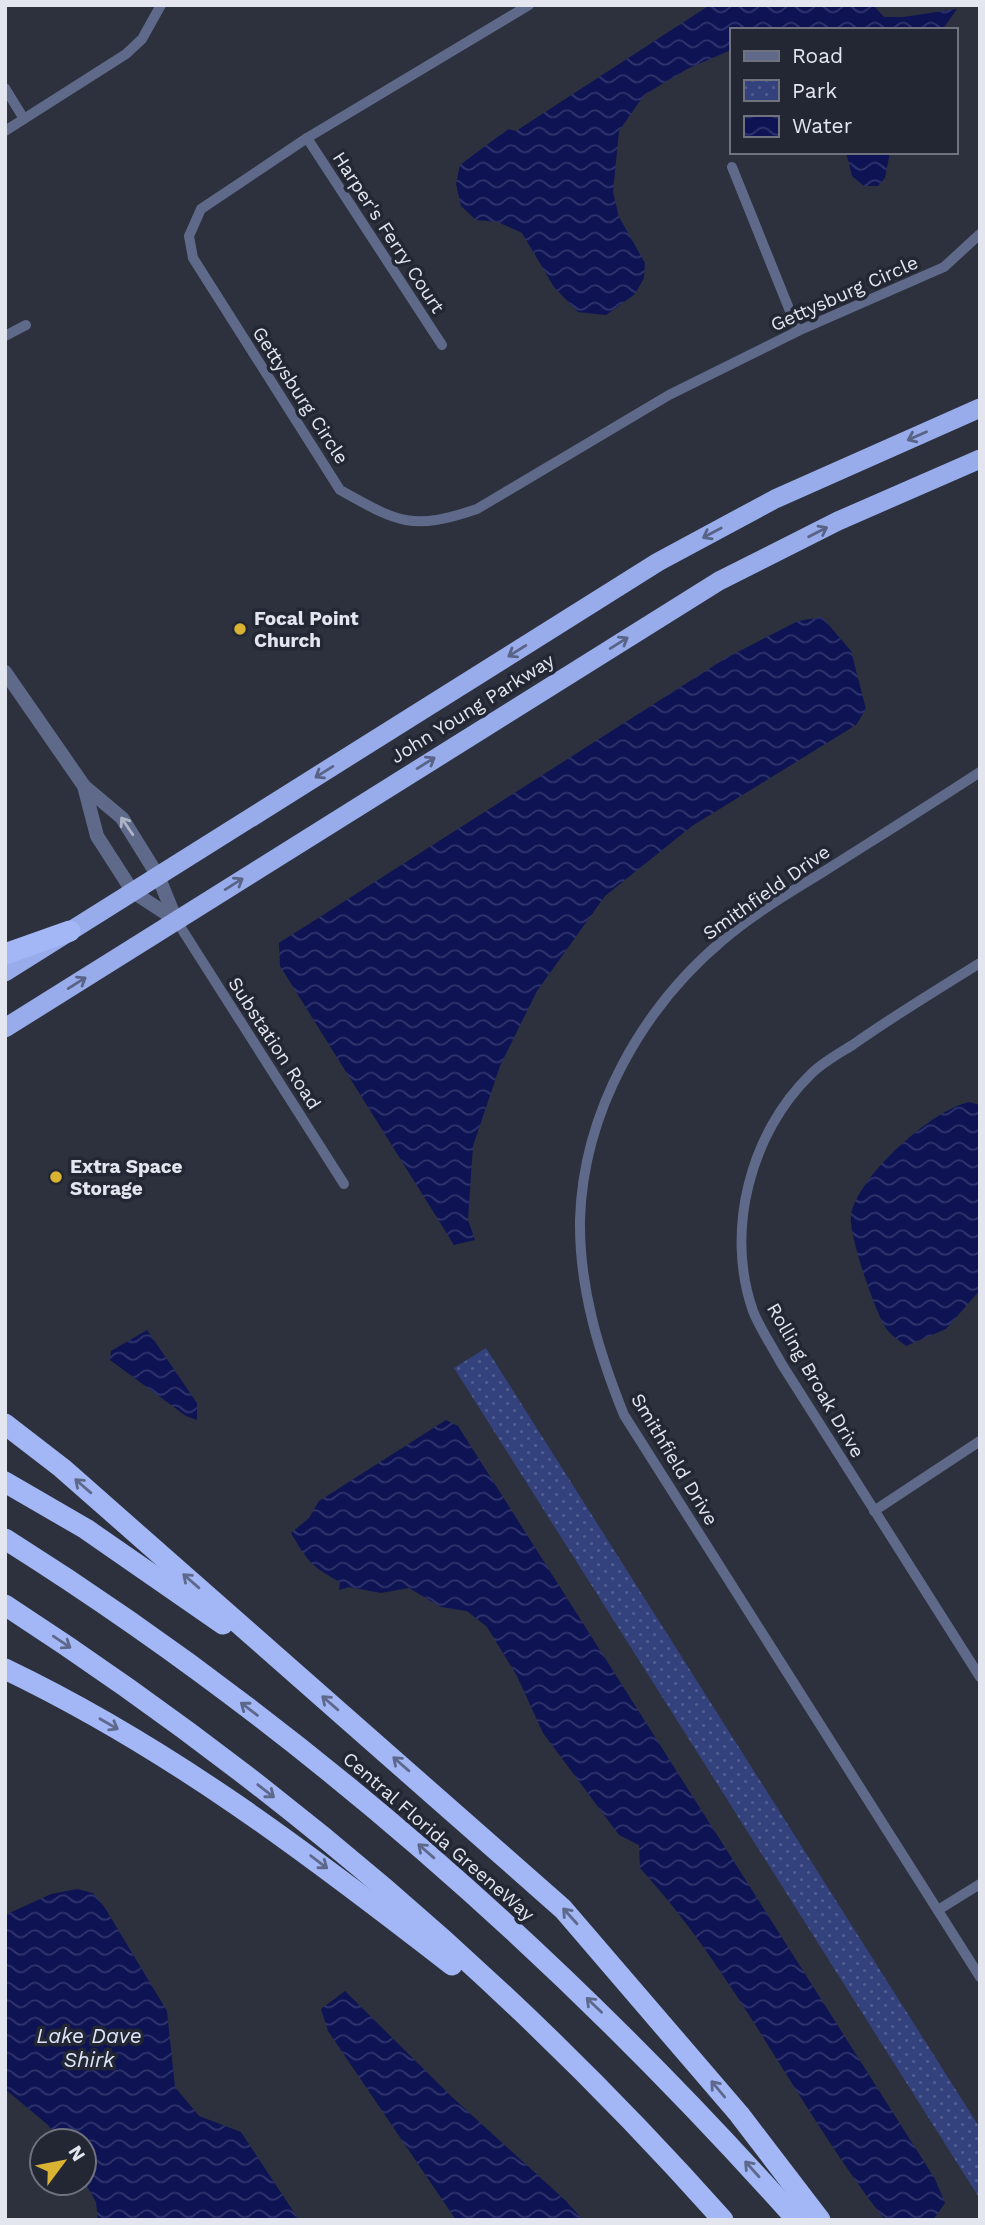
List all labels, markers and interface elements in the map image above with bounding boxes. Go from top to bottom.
legend [730,28,957,154]
text: Road [792,43,843,68]
text: Park [792,78,837,103]
text: Water [792,113,853,138]
street label: Harper's Ferry Court [328,147,449,317]
street label: Gettysburg Circle [767,251,922,336]
street label: Gettysburg Circle [248,322,354,468]
one-way arrow [907,430,929,443]
one-way arrow [807,524,827,538]
one-way arrow [702,527,723,540]
place label: Focal Point Church [254,607,359,652]
marker: Focal Point Church [232,621,248,637]
one-way arrow [609,635,629,649]
one-way arrow [508,644,528,658]
street label: John Young Parkway [386,649,559,768]
one-way arrow [416,755,436,769]
one-way arrow [315,765,335,779]
one-way arrow [120,817,134,836]
street label: Smithfield Drive [698,840,834,945]
one-way arrow [223,876,243,890]
street label: Substation Road [223,973,326,1114]
one-way arrow [66,975,86,989]
place label: Extra Space Storage [70,1155,183,1200]
marker: Extra Space Storage [48,1169,64,1185]
street label: Rolling Broak Drive [762,1299,869,1462]
street label: Smithfield Drive [626,1389,723,1529]
one-way arrow [74,1478,92,1494]
one-way arrow [182,1573,200,1589]
one-way arrow [52,1635,72,1649]
one-way arrow [322,1695,340,1711]
one-way arrow [240,1701,259,1716]
one-way arrow [98,1717,118,1731]
street label: Central Florida GreeneWay [338,1747,539,1926]
one-way arrow [392,1756,410,1772]
one-way arrow [256,1783,274,1798]
one-way arrow [418,1843,436,1859]
one-way arrow [309,1855,328,1870]
one-way arrow [561,1908,578,1925]
one-way arrow [586,1996,603,2013]
water label: Lake Dave Shirk [36,2023,142,2072]
one-way arrow [710,2080,726,2098]
north arrow [28,2127,98,2197]
text: N [64,2141,90,2165]
one-way arrow [743,2161,760,2178]

